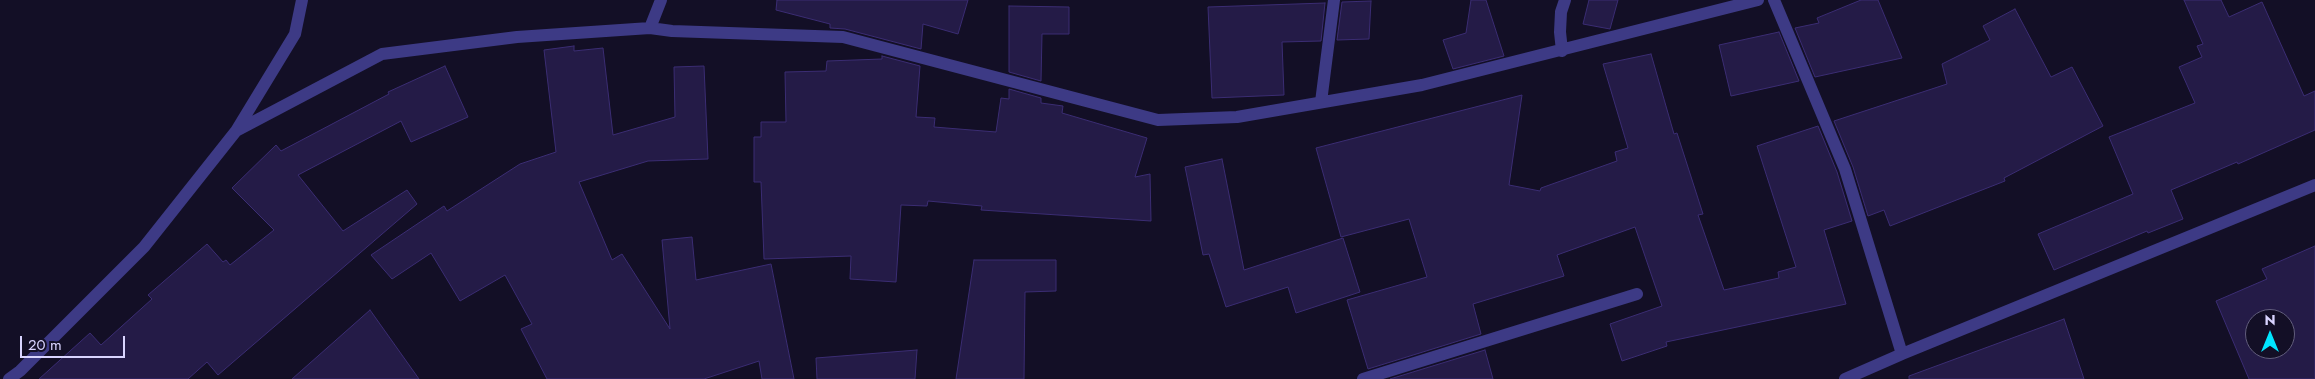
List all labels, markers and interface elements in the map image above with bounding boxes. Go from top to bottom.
north arrow [2245,309,2295,359]
text: N [2264,310,2276,330]
scale bar [22,326,128,358]
text: 20 m [28,334,62,356]

